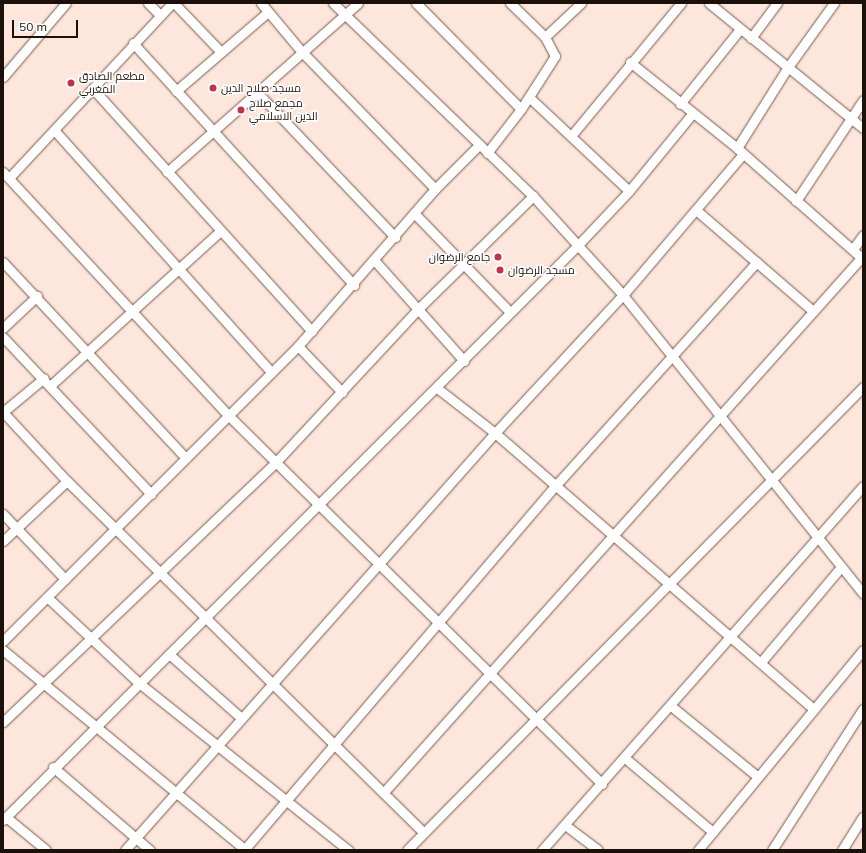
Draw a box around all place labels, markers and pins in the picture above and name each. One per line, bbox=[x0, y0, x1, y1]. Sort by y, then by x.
place label: مطعم الصادق المغربي bbox=[79, 70, 145, 96]
marker: مطعم الصادق المغربي bbox=[66, 78, 76, 88]
place label: مسجد صلاح الدين bbox=[221, 81, 301, 95]
marker: مسجد صلاح الدين bbox=[208, 83, 218, 93]
place label: مجمع صلاح الدين الاسلامي bbox=[249, 97, 318, 123]
marker: مجمع صلاح الدين الاسلامي bbox=[236, 105, 246, 115]
place label: جامع الرضوان bbox=[429, 250, 490, 264]
marker: جامع الرضوان bbox=[493, 252, 503, 262]
place label: مسجد الرضوان bbox=[508, 263, 575, 277]
marker: مسجد الرضوان bbox=[495, 265, 505, 275]

